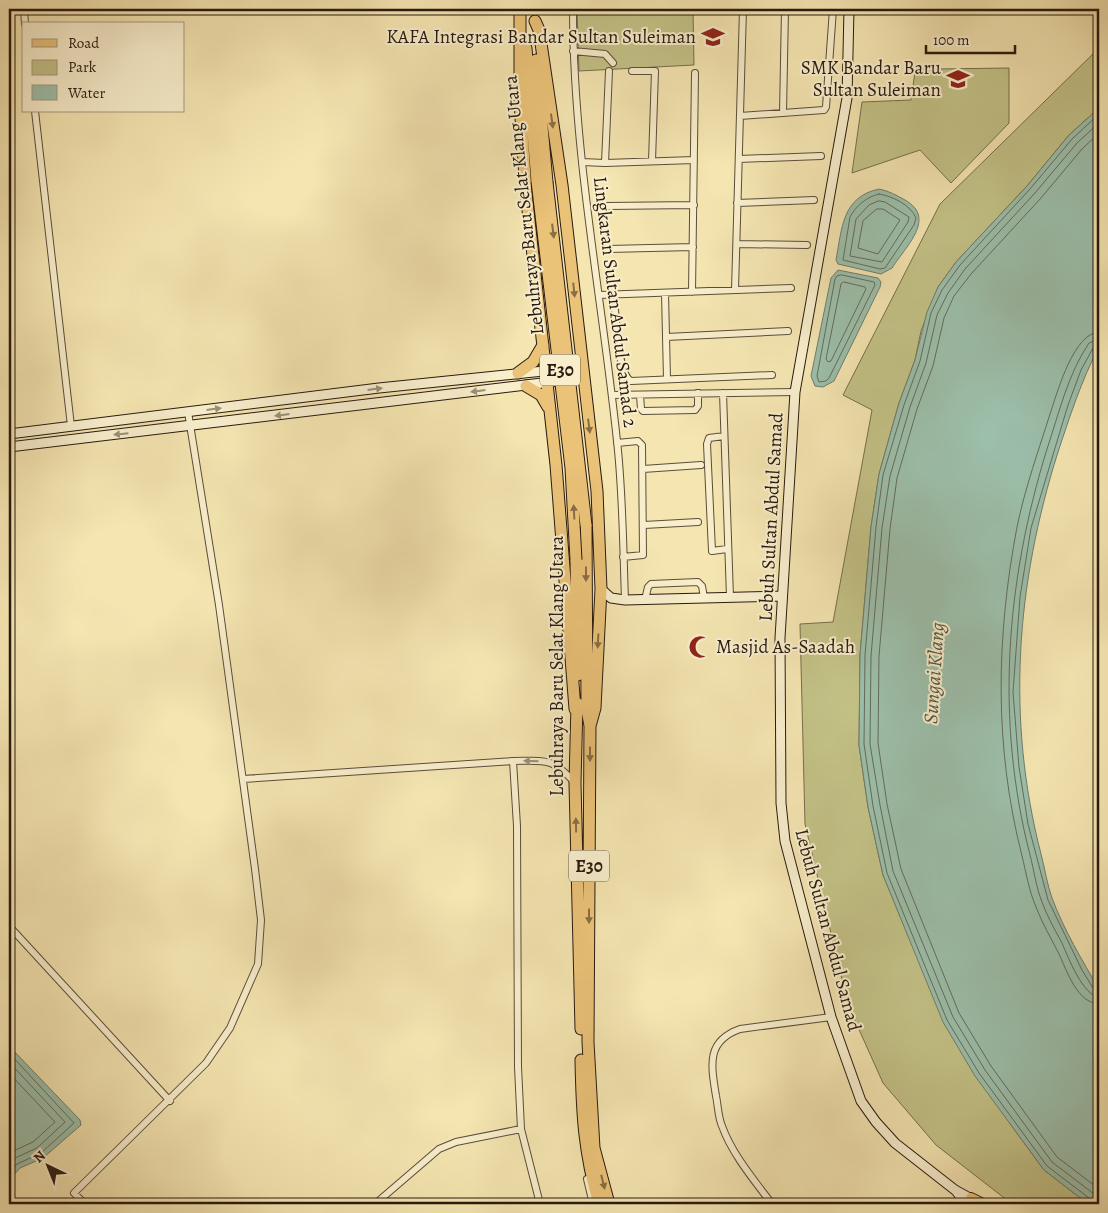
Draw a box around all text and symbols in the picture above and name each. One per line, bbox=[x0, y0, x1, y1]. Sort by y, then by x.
legend bbox=[22, 22, 185, 112]
scale bar bbox=[926, 22, 1014, 54]
place label: KAFA Integrasi Bandar Sultan Suleiman bbox=[386, 24, 696, 50]
school or university icon: KAFA Integrasi Bandar Sultan Suleiman bbox=[700, 24, 726, 50]
text: 100 m bbox=[933, 30, 970, 50]
text: Road bbox=[68, 33, 100, 53]
place label: SMK Bandar Baru Sultan Suleiman bbox=[801, 55, 942, 103]
text: Park bbox=[68, 57, 97, 77]
school or university icon: SMK Bandar Baru Sultan Suleiman bbox=[945, 66, 971, 92]
street label: Lebuhraya Baru Selat Klang Utara bbox=[497, 74, 551, 336]
text: Water bbox=[67, 83, 105, 103]
one-way arrow bbox=[549, 113, 557, 129]
street label: Lingkaran Sultan Abdul Samad 2 bbox=[587, 175, 643, 429]
one-way arrow bbox=[549, 223, 557, 239]
one-way arrow bbox=[570, 283, 578, 299]
road number: E30 bbox=[540, 354, 580, 386]
one-way arrow bbox=[367, 385, 383, 393]
one-way arrow bbox=[470, 387, 486, 395]
one-way arrow bbox=[206, 405, 222, 413]
one-way arrow bbox=[274, 411, 290, 419]
street label: Lebuh Sultan Abdul Samad bbox=[753, 411, 789, 622]
one-way arrow bbox=[585, 419, 593, 435]
one-way arrow bbox=[112, 430, 128, 438]
one-way arrow bbox=[569, 503, 577, 519]
street label: Lebuhraya Baru Selat Klang Utara bbox=[544, 535, 570, 796]
one-way arrow bbox=[583, 566, 591, 582]
water label: Sungai Klang bbox=[917, 621, 951, 725]
one-way arrow bbox=[593, 633, 601, 649]
mosque icon: Masjid As-Saadah bbox=[687, 634, 713, 660]
place label: Masjid As-Saadah bbox=[716, 634, 855, 660]
one-way arrow bbox=[586, 746, 594, 762]
one-way arrow bbox=[522, 757, 538, 765]
one-way arrow bbox=[572, 817, 580, 833]
street label: Lebuh Sultan Abdul Samad bbox=[788, 826, 868, 1035]
road number: E30 bbox=[569, 850, 609, 881]
one-way arrow bbox=[585, 908, 593, 924]
north arrow bbox=[22, 1140, 72, 1190]
text: N bbox=[29, 1146, 50, 1167]
one-way arrow bbox=[599, 1175, 607, 1190]

